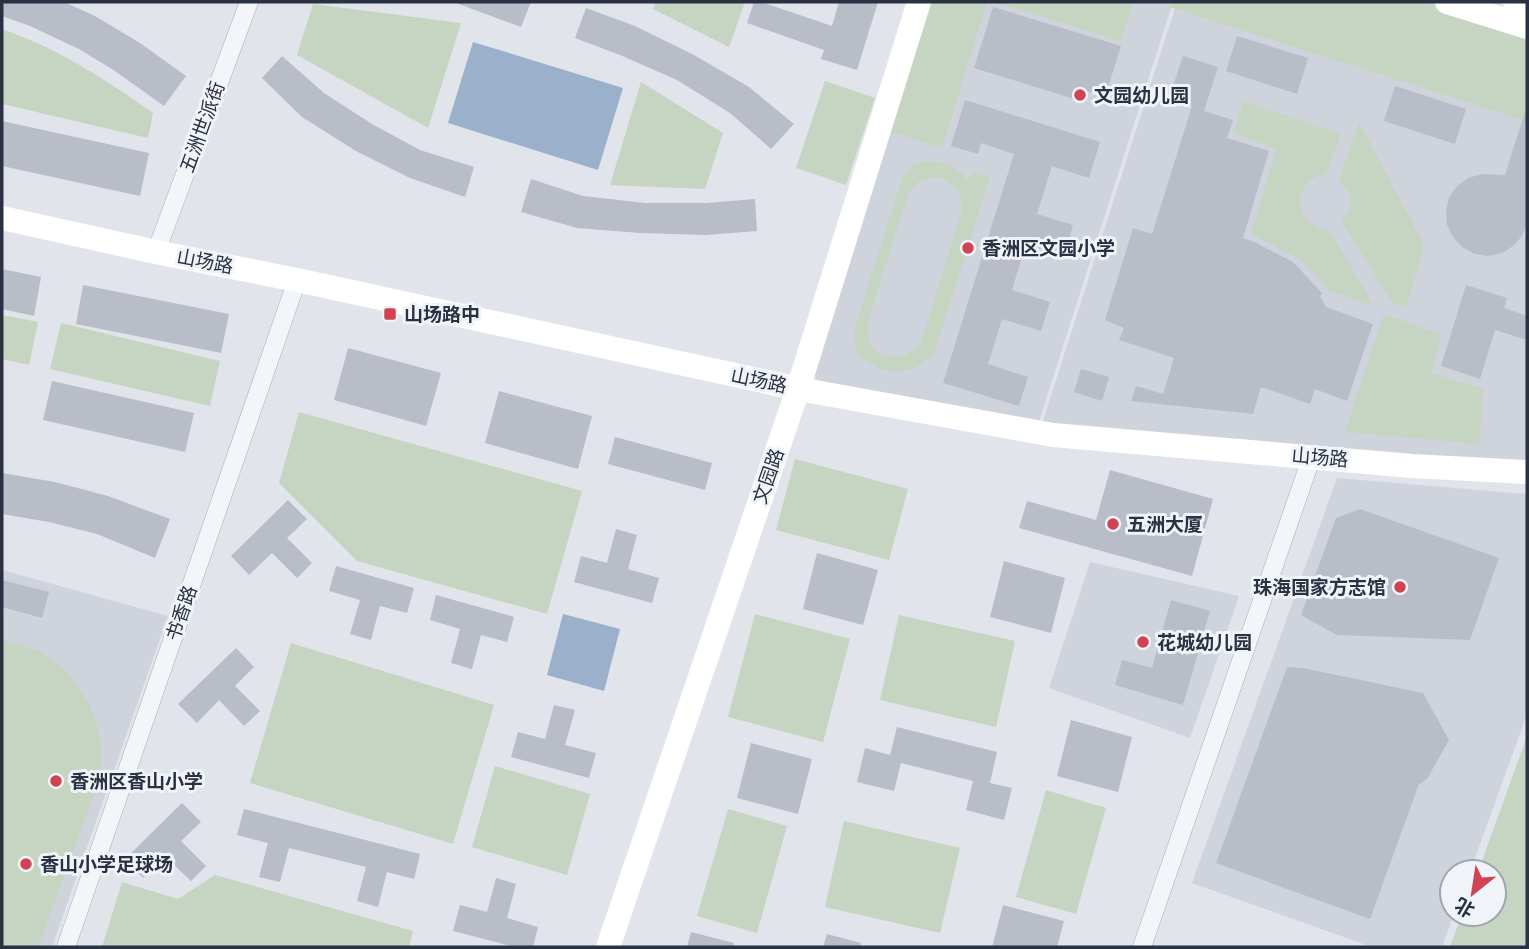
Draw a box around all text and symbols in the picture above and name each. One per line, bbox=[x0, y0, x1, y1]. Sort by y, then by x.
street label: 五洲世派街 bbox=[174, 78, 230, 176]
place label: 文园幼儿园 bbox=[1094, 82, 1189, 108]
marker: 文园幼儿园 bbox=[1072, 87, 1088, 103]
place label: 香洲区文园小学 bbox=[982, 235, 1115, 261]
marker: 香洲区文园小学 bbox=[960, 240, 976, 256]
street label: 山场路 bbox=[175, 243, 235, 279]
place label: 山场路中 bbox=[404, 301, 480, 327]
marker: 山场路中 bbox=[382, 306, 398, 322]
street label: 山场路 bbox=[728, 361, 790, 399]
street label: 山场路 bbox=[1290, 442, 1350, 472]
street label: 文园路 bbox=[746, 445, 790, 507]
place label: 五洲大厦 bbox=[1127, 511, 1203, 537]
marker: 五洲大厦 bbox=[1105, 516, 1121, 532]
place label: 珠海国家方志馆 bbox=[1253, 574, 1386, 600]
marker: 珠海国家方志馆 bbox=[1392, 579, 1408, 595]
street label: 书香路 bbox=[159, 582, 203, 644]
place label: 花城幼儿园 bbox=[1157, 629, 1252, 655]
marker: 花城幼儿园 bbox=[1135, 634, 1151, 650]
place label: 香洲区香山小学 bbox=[70, 768, 203, 794]
marker: 香洲区香山小学 bbox=[48, 773, 64, 789]
place label: 香山小学足球场 bbox=[40, 851, 173, 877]
marker: 香山小学足球场 bbox=[18, 856, 34, 872]
north arrow bbox=[1438, 858, 1508, 928]
text: 北 bbox=[1450, 892, 1479, 924]

